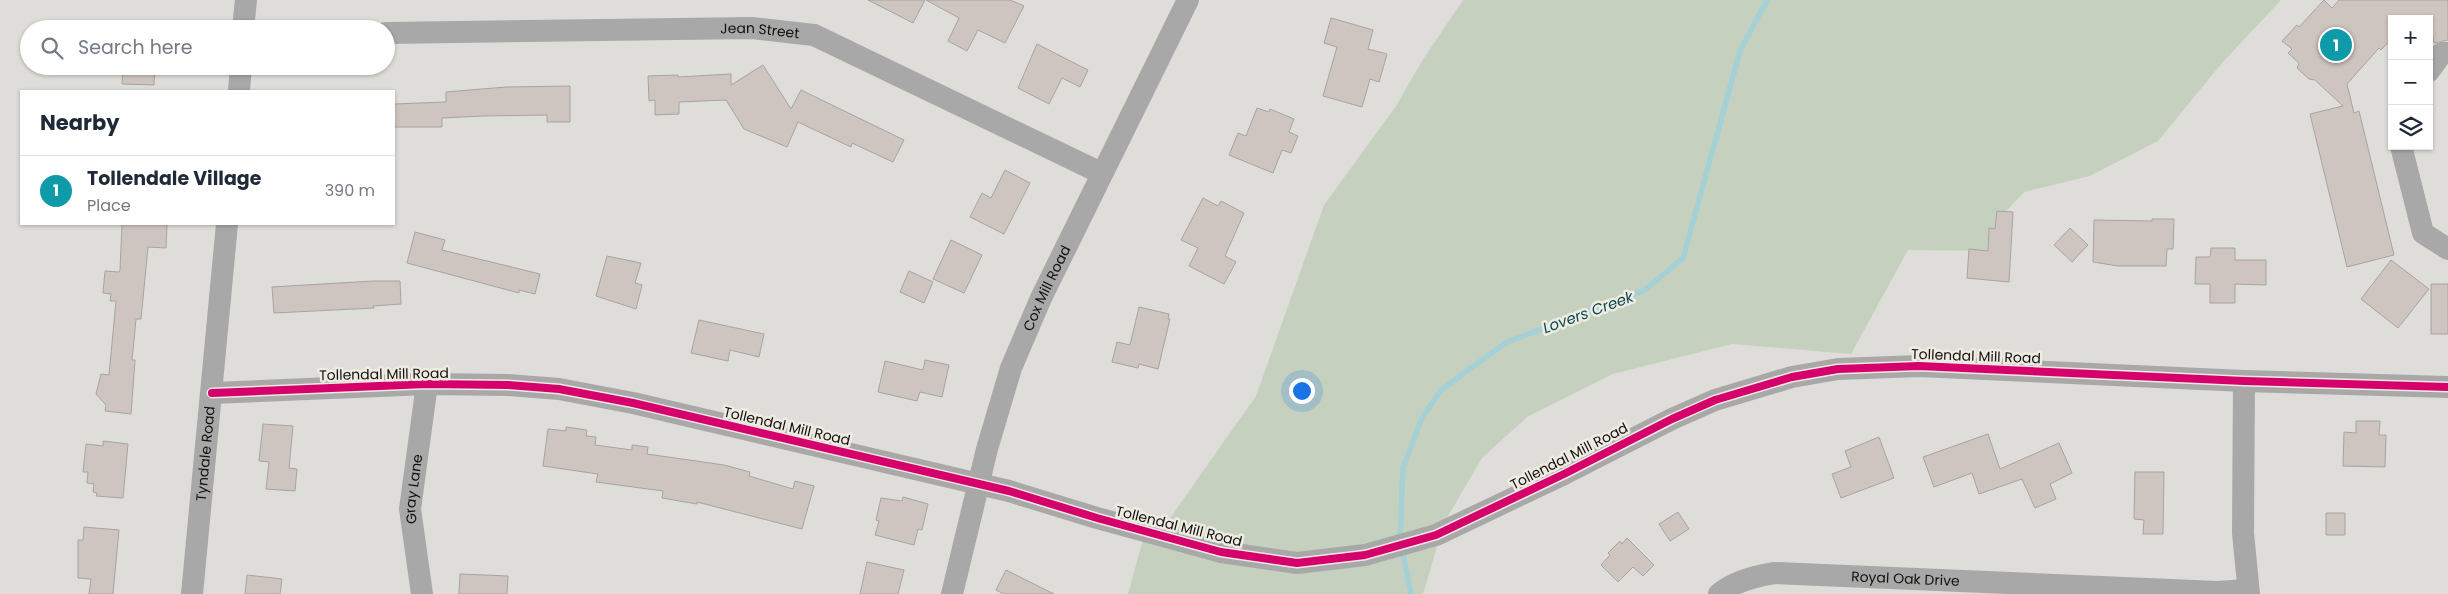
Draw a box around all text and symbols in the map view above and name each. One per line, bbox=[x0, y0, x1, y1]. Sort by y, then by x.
map controls bbox=[2388, 15, 2433, 150]
button: + bbox=[2388, 15, 2433, 60]
street label: Jean Street bbox=[720, 18, 800, 43]
search box bbox=[20, 20, 395, 75]
pin: 1 bbox=[2320, 26, 2352, 64]
icon: search bbox=[38, 34, 66, 62]
text: Search here bbox=[78, 34, 192, 61]
button: − bbox=[2388, 60, 2433, 105]
button: layers bbox=[2388, 105, 2433, 150]
text: Nearby bbox=[40, 108, 120, 137]
text: Tollendale Village bbox=[87, 165, 261, 192]
text: 1 bbox=[53, 179, 59, 202]
text: 390 m bbox=[325, 179, 375, 202]
text: Place bbox=[87, 194, 131, 217]
street label: Cox Mill Road bbox=[1018, 242, 1075, 334]
water label: Lovers Creek bbox=[1540, 285, 1638, 338]
street label: Tollendal Mill Road bbox=[1911, 344, 2041, 368]
street label: Tollendal Mill Road bbox=[319, 363, 449, 385]
your location bbox=[1289, 378, 1315, 404]
street label: Tollendal Mill Road bbox=[722, 402, 852, 450]
street label: Tyndale Road bbox=[191, 405, 220, 502]
street label: Tollendal Mill Road bbox=[1507, 418, 1631, 494]
street label: Gray Lane bbox=[400, 452, 427, 525]
street label: Tollendal Mill Road bbox=[1114, 501, 1244, 551]
street label: Royal Oak Drive bbox=[1851, 566, 1960, 591]

